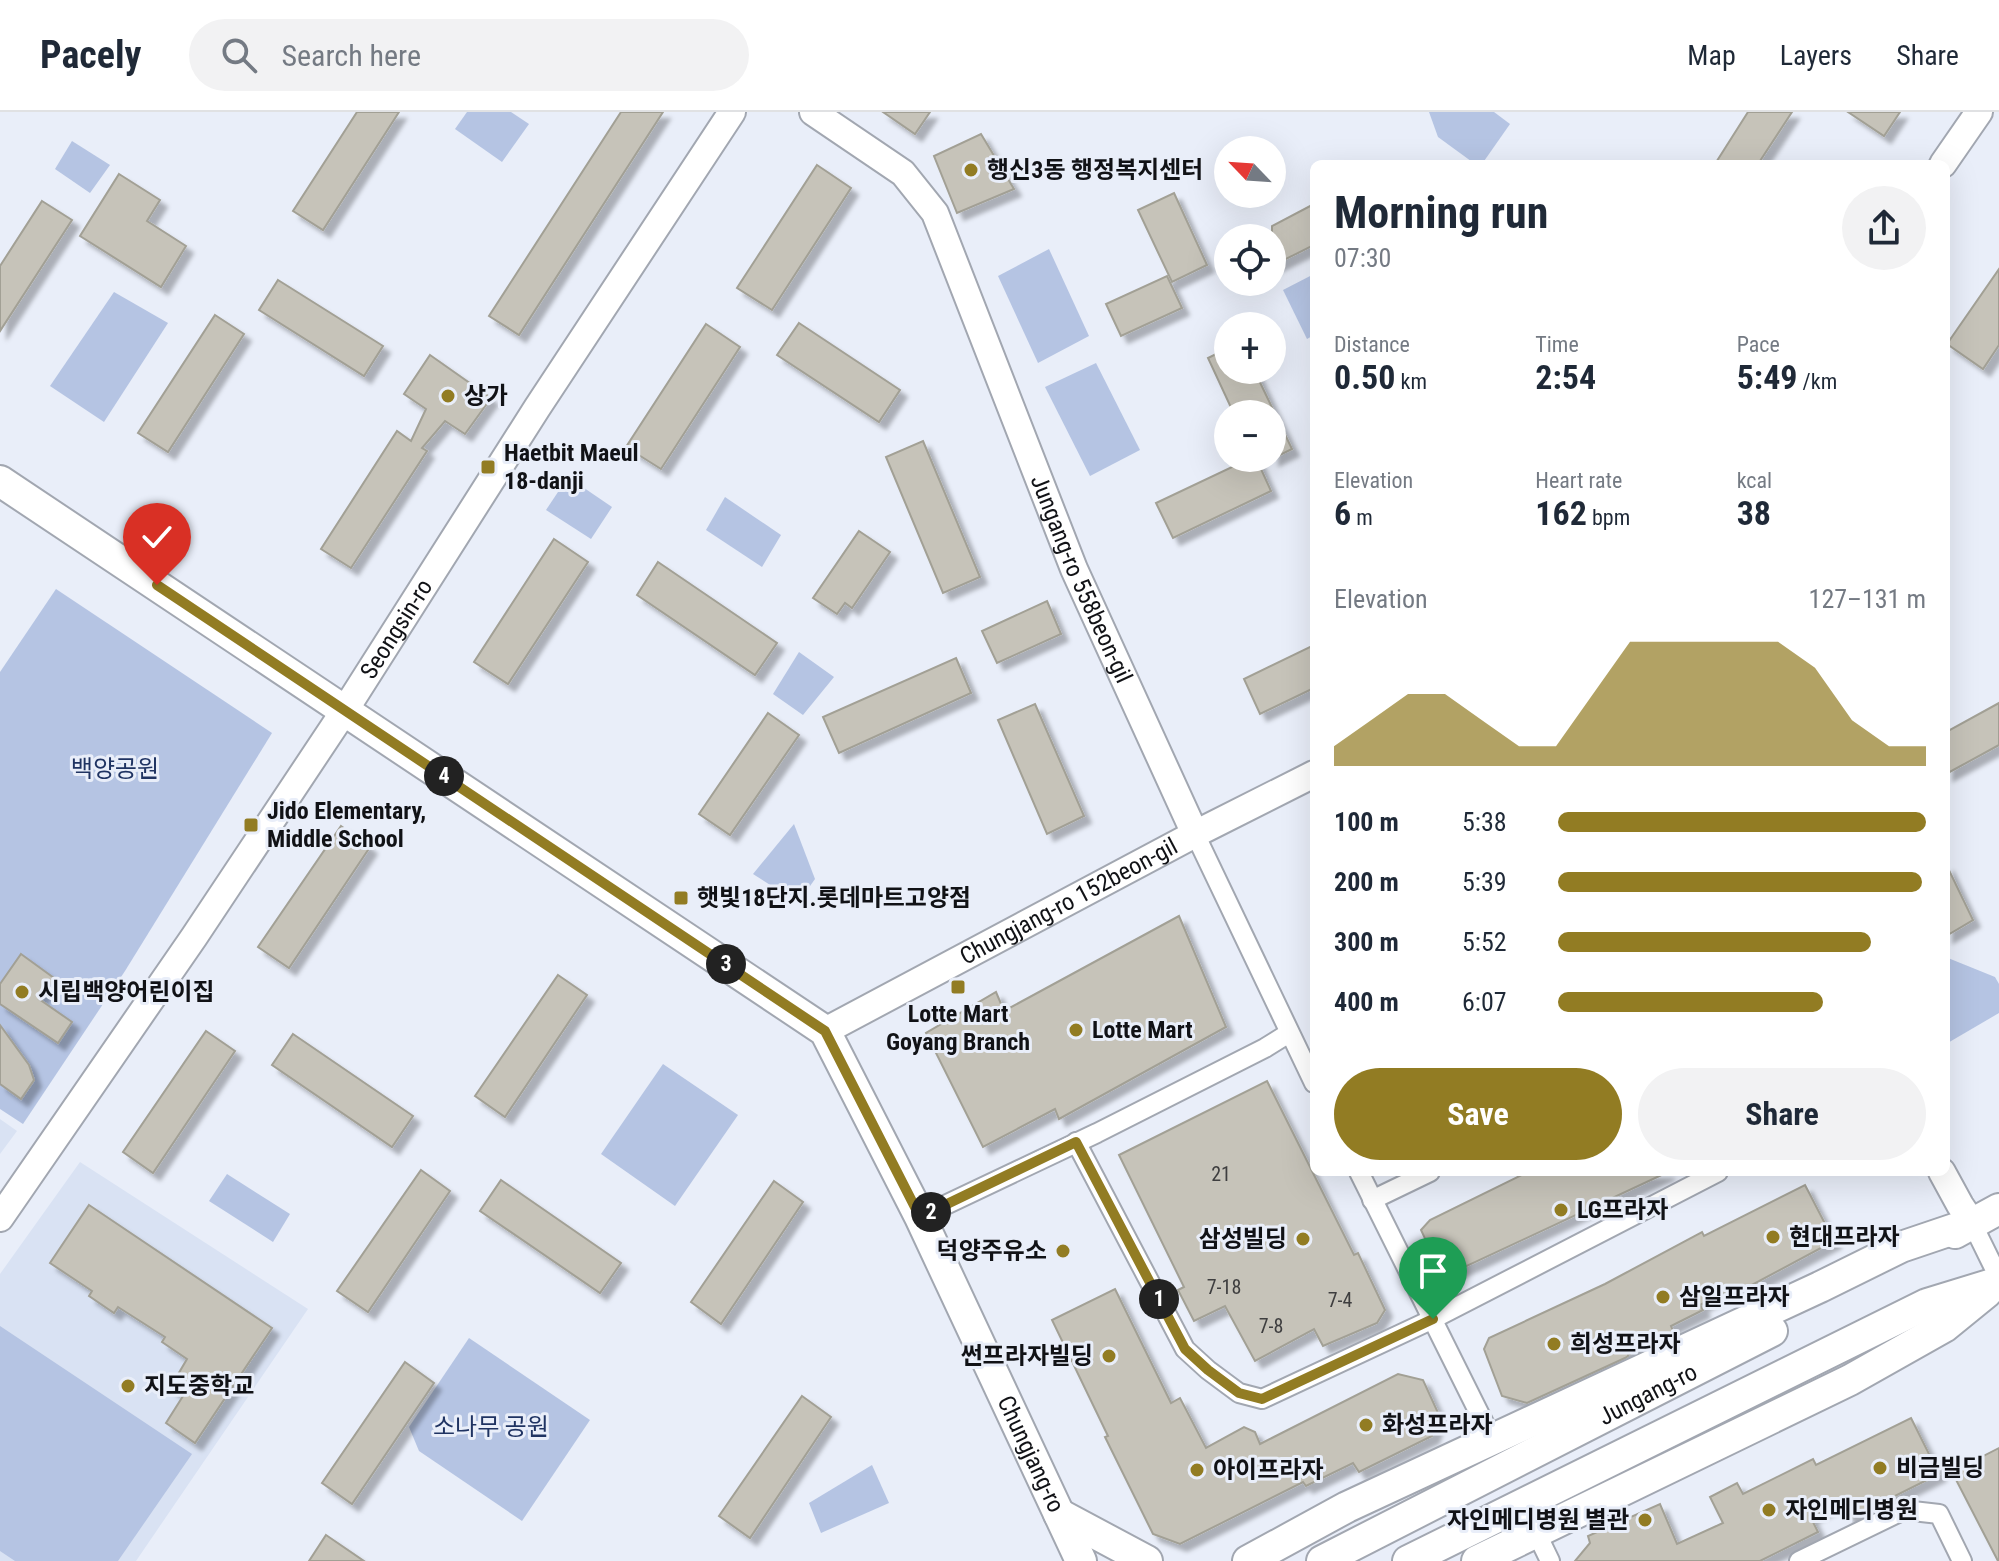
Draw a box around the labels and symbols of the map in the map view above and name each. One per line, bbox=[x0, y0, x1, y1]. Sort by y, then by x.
north arrow bbox=[1214, 136, 1286, 208]
place label: 행신3동 행정복지센터 bbox=[987, 156, 1203, 184]
marker: 행신3동 행정복지센터 bbox=[962, 161, 980, 179]
place label: 상가 bbox=[464, 382, 508, 410]
marker: 상가 bbox=[439, 387, 457, 405]
place label: Haetbit Maeul 18-danji bbox=[504, 439, 639, 495]
marker: Haetbit Maeul 18-danji bbox=[479, 458, 497, 476]
street label: Jungang-ro 558beon-gil bbox=[1025, 471, 1138, 687]
pin bbox=[123, 503, 191, 585]
street label: Seongsin-ro bbox=[354, 574, 438, 684]
park label: 백양공원 bbox=[71, 755, 159, 783]
pin: 4 bbox=[424, 756, 464, 796]
place label: Jido Elementary, Middle School bbox=[267, 797, 426, 853]
marker: Jido Elementary, Middle School bbox=[242, 816, 260, 834]
street label: Chungjang-ro 152beon-gil bbox=[955, 832, 1182, 971]
place label: 햇빛18단지.롯데마트고양점 bbox=[697, 884, 971, 912]
marker: 햇빛18단지.롯데마트고양점 bbox=[672, 889, 690, 907]
pin: 3 bbox=[706, 944, 746, 984]
place label: 시립백양어린이집 bbox=[38, 978, 215, 1006]
marker: Lotte Mart Goyang Branch bbox=[949, 978, 967, 996]
marker: 시립백양어린이집 bbox=[13, 983, 31, 1001]
place label: Lotte Mart Goyang Branch bbox=[886, 1000, 1030, 1056]
place label: Lotte Mart bbox=[1092, 1016, 1193, 1044]
marker: Lotte Mart bbox=[1067, 1021, 1085, 1039]
house number: 21 bbox=[1211, 1162, 1231, 1186]
pin: 2 bbox=[911, 1192, 951, 1232]
place label: LG프라자 bbox=[1577, 1196, 1668, 1224]
marker: LG프라자 bbox=[1552, 1201, 1570, 1219]
place label: 현대프라자 bbox=[1789, 1223, 1899, 1251]
place label: 삼성빌딩 bbox=[1199, 1225, 1287, 1253]
marker: 현대프라자 bbox=[1764, 1228, 1782, 1246]
marker: 삼성빌딩 bbox=[1294, 1230, 1312, 1248]
place label: 덕양주유소 bbox=[937, 1237, 1047, 1265]
pin bbox=[1399, 1237, 1467, 1319]
marker: 덕양주유소 bbox=[1054, 1242, 1072, 1260]
house number: 7-18 bbox=[1207, 1275, 1241, 1299]
pin: 1 bbox=[1139, 1279, 1179, 1319]
place label: 삼일프라자 bbox=[1679, 1283, 1789, 1311]
house number: 7-4 bbox=[1328, 1288, 1352, 1312]
marker: 삼일프라자 bbox=[1654, 1288, 1672, 1306]
house number: 7-8 bbox=[1259, 1314, 1283, 1338]
place label: 희성프라자 bbox=[1570, 1330, 1680, 1358]
marker: 희성프라자 bbox=[1545, 1335, 1563, 1353]
place label: 썬프라자빌딩 bbox=[961, 1342, 1093, 1370]
marker: 썬프라자빌딩 bbox=[1100, 1347, 1118, 1365]
street label: Jungang-ro bbox=[1594, 1358, 1702, 1431]
place label: 지도중학교 bbox=[144, 1372, 254, 1400]
marker: 지도중학교 bbox=[119, 1377, 137, 1395]
street label: Chungjang-ro bbox=[992, 1391, 1070, 1517]
place label: 화성프라자 bbox=[1382, 1411, 1492, 1439]
park label: 소나무 공원 bbox=[433, 1413, 549, 1441]
marker: 화성프라자 bbox=[1357, 1416, 1375, 1434]
place label: 비금빌딩 bbox=[1896, 1454, 1984, 1482]
place label: 아이프라자 bbox=[1213, 1456, 1323, 1484]
marker: 비금빌딩 bbox=[1871, 1459, 1889, 1477]
marker: 아이프라자 bbox=[1188, 1461, 1206, 1479]
place label: 자인메디병원 bbox=[1785, 1496, 1917, 1524]
marker: 자인메디병원 bbox=[1760, 1501, 1778, 1519]
place label: 자인메디병원 별관 bbox=[1447, 1506, 1629, 1534]
marker: 자인메디병원 별관 bbox=[1636, 1511, 1654, 1529]

